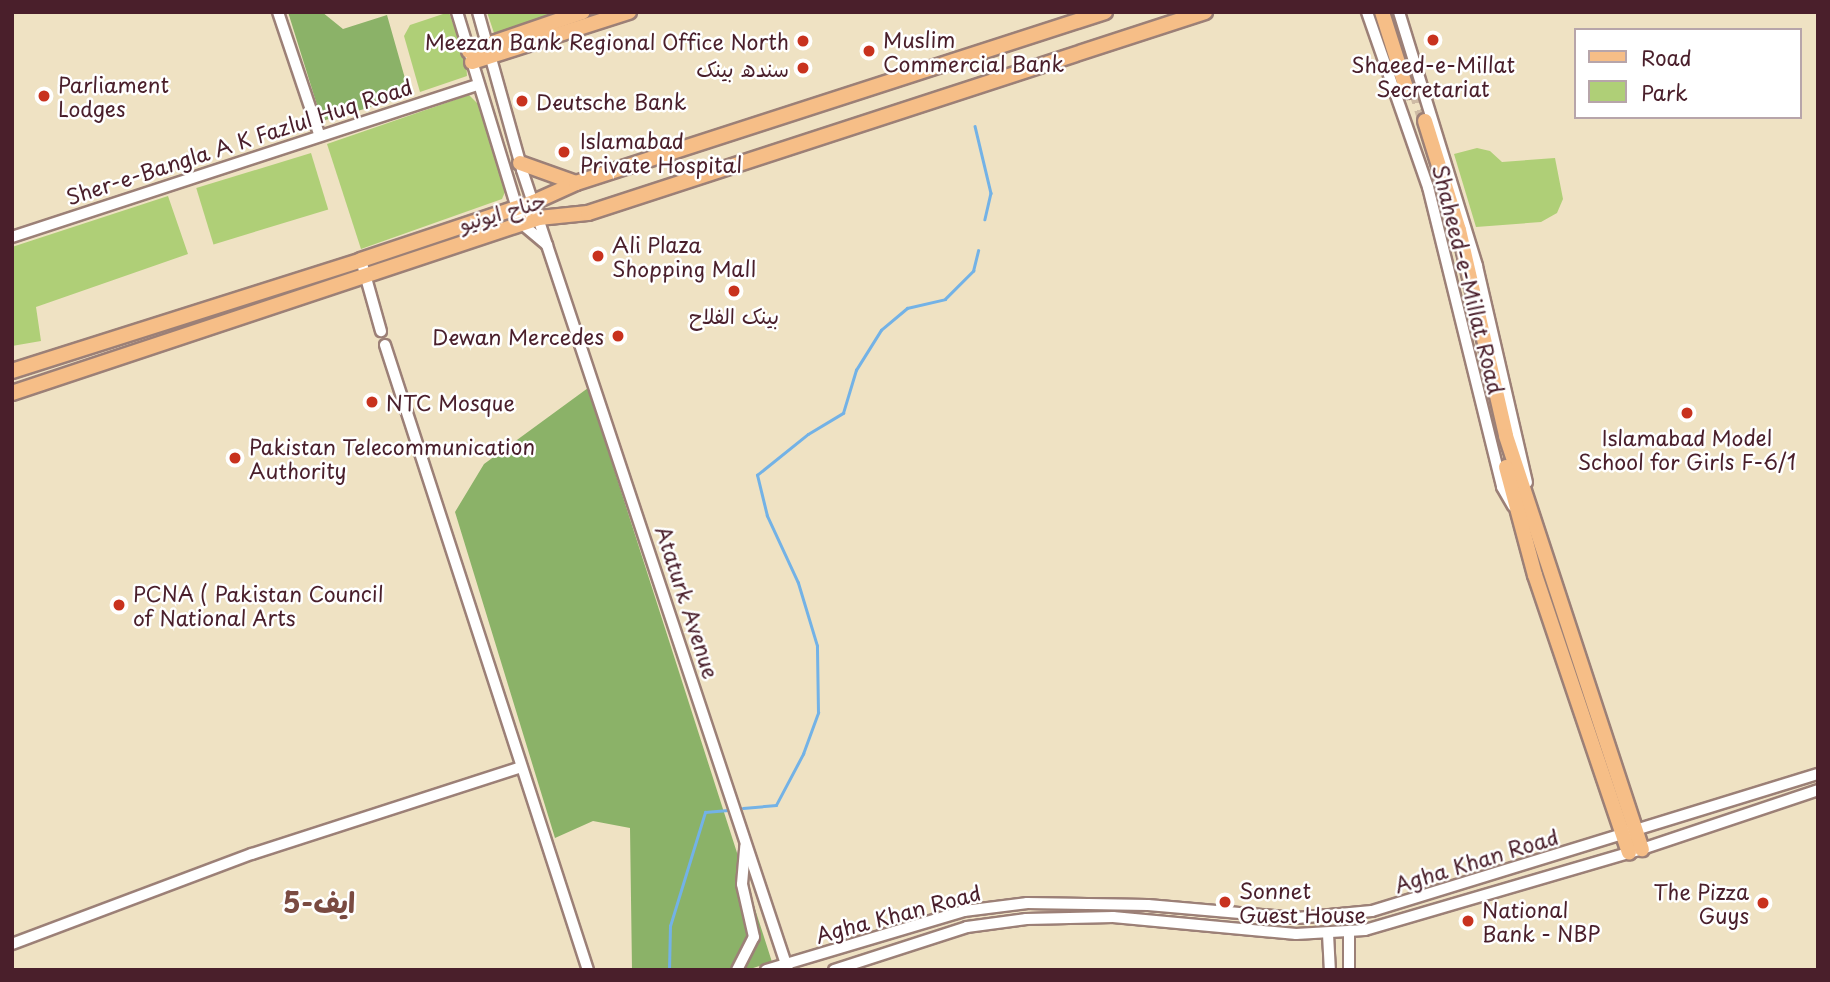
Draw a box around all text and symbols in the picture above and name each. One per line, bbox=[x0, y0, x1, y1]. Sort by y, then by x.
place label: Muslim Commercial Bank bbox=[883, 26, 1065, 76]
place label: Meezan Bank Regional Office North bbox=[426, 28, 789, 54]
legend bbox=[1574, 28, 1802, 119]
marker: Shaeed-e-Millat Secretariat bbox=[1425, 32, 1441, 48]
marker: Meezan Bank Regional Office North bbox=[795, 33, 811, 49]
text: Road bbox=[1641, 41, 1692, 73]
marker: Muslim Commercial Bank bbox=[861, 43, 877, 59]
place label: Shaeed-e-Millat Secretariat bbox=[1351, 51, 1515, 101]
place label: سندھ بینک bbox=[696, 55, 789, 81]
marker: سندھ بینک bbox=[795, 60, 811, 76]
place label: Parliament Lodges bbox=[58, 71, 169, 121]
street label: Sher-e-Bangla A K Fazlul Huq Road bbox=[62, 73, 416, 209]
text: Park bbox=[1641, 76, 1688, 108]
marker: Parliament Lodges bbox=[36, 88, 52, 104]
place label: Deutsche Bank bbox=[536, 88, 686, 114]
marker: Deutsche Bank bbox=[514, 93, 530, 109]
place label: Islamabad Private Hospital bbox=[580, 127, 742, 177]
marker: Islamabad Private Hospital bbox=[554, 142, 574, 162]
street label: Shaheed-e-Millat Road bbox=[1428, 162, 1510, 396]
street label: جناح ایونیو bbox=[456, 187, 548, 235]
place label: Ali Plaza Shopping Mall bbox=[612, 231, 757, 281]
marker: Ali Plaza Shopping Mall bbox=[590, 248, 606, 264]
marker: بینک الفلاح bbox=[726, 283, 742, 299]
place label: بینک الفلاح bbox=[689, 302, 779, 328]
place label: Dewan Mercedes bbox=[433, 323, 604, 349]
marker: Dewan Mercedes bbox=[610, 328, 626, 344]
place label: NTC Mosque bbox=[386, 389, 515, 415]
marker: NTC Mosque bbox=[364, 394, 380, 410]
marker: Islamabad Model School for Girls F-6/1 bbox=[1679, 405, 1695, 421]
place label: Islamabad Model School for Girls F-6/1 bbox=[1578, 424, 1796, 474]
place label: Pakistan Telecommunication Authority bbox=[249, 433, 533, 483]
marker: Pakistan Telecommunication Authority bbox=[227, 450, 243, 466]
street label: Ataturk Avenue bbox=[651, 522, 725, 682]
place label: PCNA ( Pakistan Council of National Arts bbox=[133, 580, 385, 630]
marker: PCNA ( Pakistan Council of National Arts bbox=[111, 597, 127, 613]
street label: Agha Khan Road bbox=[1391, 823, 1561, 897]
place label: Sonnet Guest House bbox=[1239, 877, 1366, 927]
place label: The Pizza Guys bbox=[1653, 878, 1749, 928]
street label: Agha Khan Road bbox=[813, 879, 983, 947]
district label: ایف-5 bbox=[283, 885, 355, 919]
marker: Sonnet Guest House bbox=[1217, 894, 1233, 910]
marker: The Pizza Guys bbox=[1755, 895, 1771, 911]
place label: National Bank - NBP bbox=[1482, 896, 1602, 946]
marker: National Bank - NBP bbox=[1460, 913, 1476, 929]

